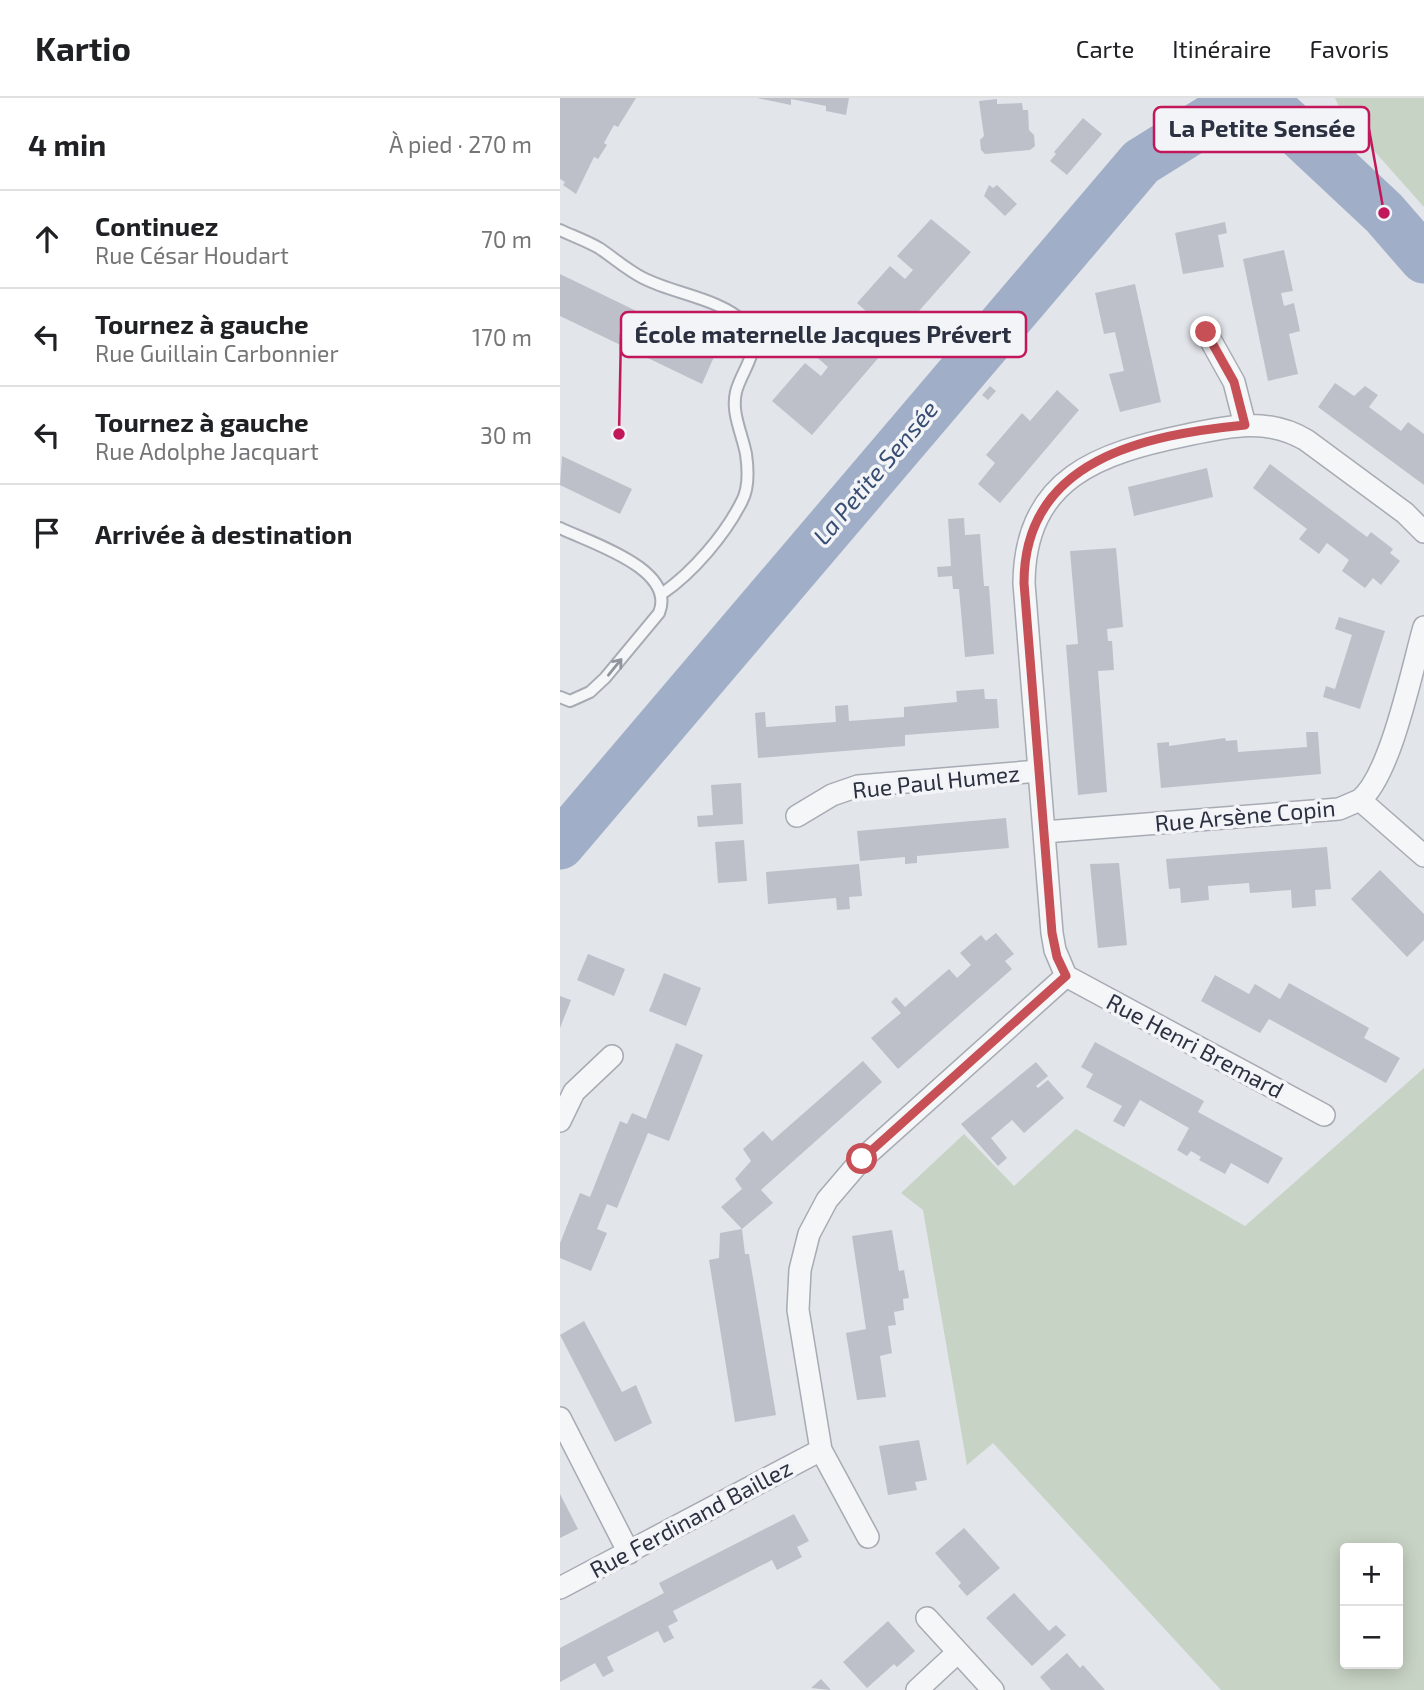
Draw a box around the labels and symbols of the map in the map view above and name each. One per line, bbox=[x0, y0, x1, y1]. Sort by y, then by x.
callout: La Petite Sensée bbox=[1154, 107, 1369, 152]
text: La Petite Sensée bbox=[1169, 113, 1355, 142]
callout: École maternelle Jacques Prévert bbox=[621, 312, 1026, 357]
route end bbox=[1190, 316, 1221, 347]
text: École maternelle Jacques Prévert bbox=[635, 319, 1012, 348]
water label: La Petite Sensée bbox=[806, 394, 943, 550]
one-way arrow bbox=[607, 658, 622, 676]
street label: Rue Paul Humez bbox=[851, 758, 1021, 804]
street label: Rue Arsène Copin bbox=[1153, 793, 1336, 837]
street label: Rue Henri Bremard bbox=[1102, 987, 1289, 1104]
route start bbox=[846, 1143, 877, 1174]
street label: Rue Ferdinand Baillez bbox=[585, 1453, 796, 1583]

